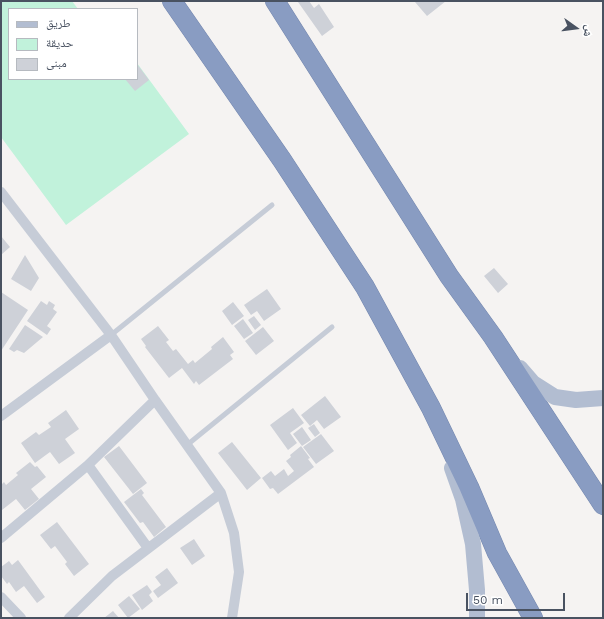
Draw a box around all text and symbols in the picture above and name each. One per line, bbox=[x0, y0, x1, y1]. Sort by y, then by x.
legend bbox=[8, 8, 138, 80]
north arrow bbox=[556, 8, 596, 48]
text: طريق bbox=[46, 16, 71, 30]
text: ش bbox=[580, 24, 596, 38]
text: حديقة bbox=[46, 36, 74, 50]
text: مبنى bbox=[46, 56, 67, 70]
scale bar bbox=[468, 585, 567, 611]
text: 50 m bbox=[473, 593, 503, 607]

